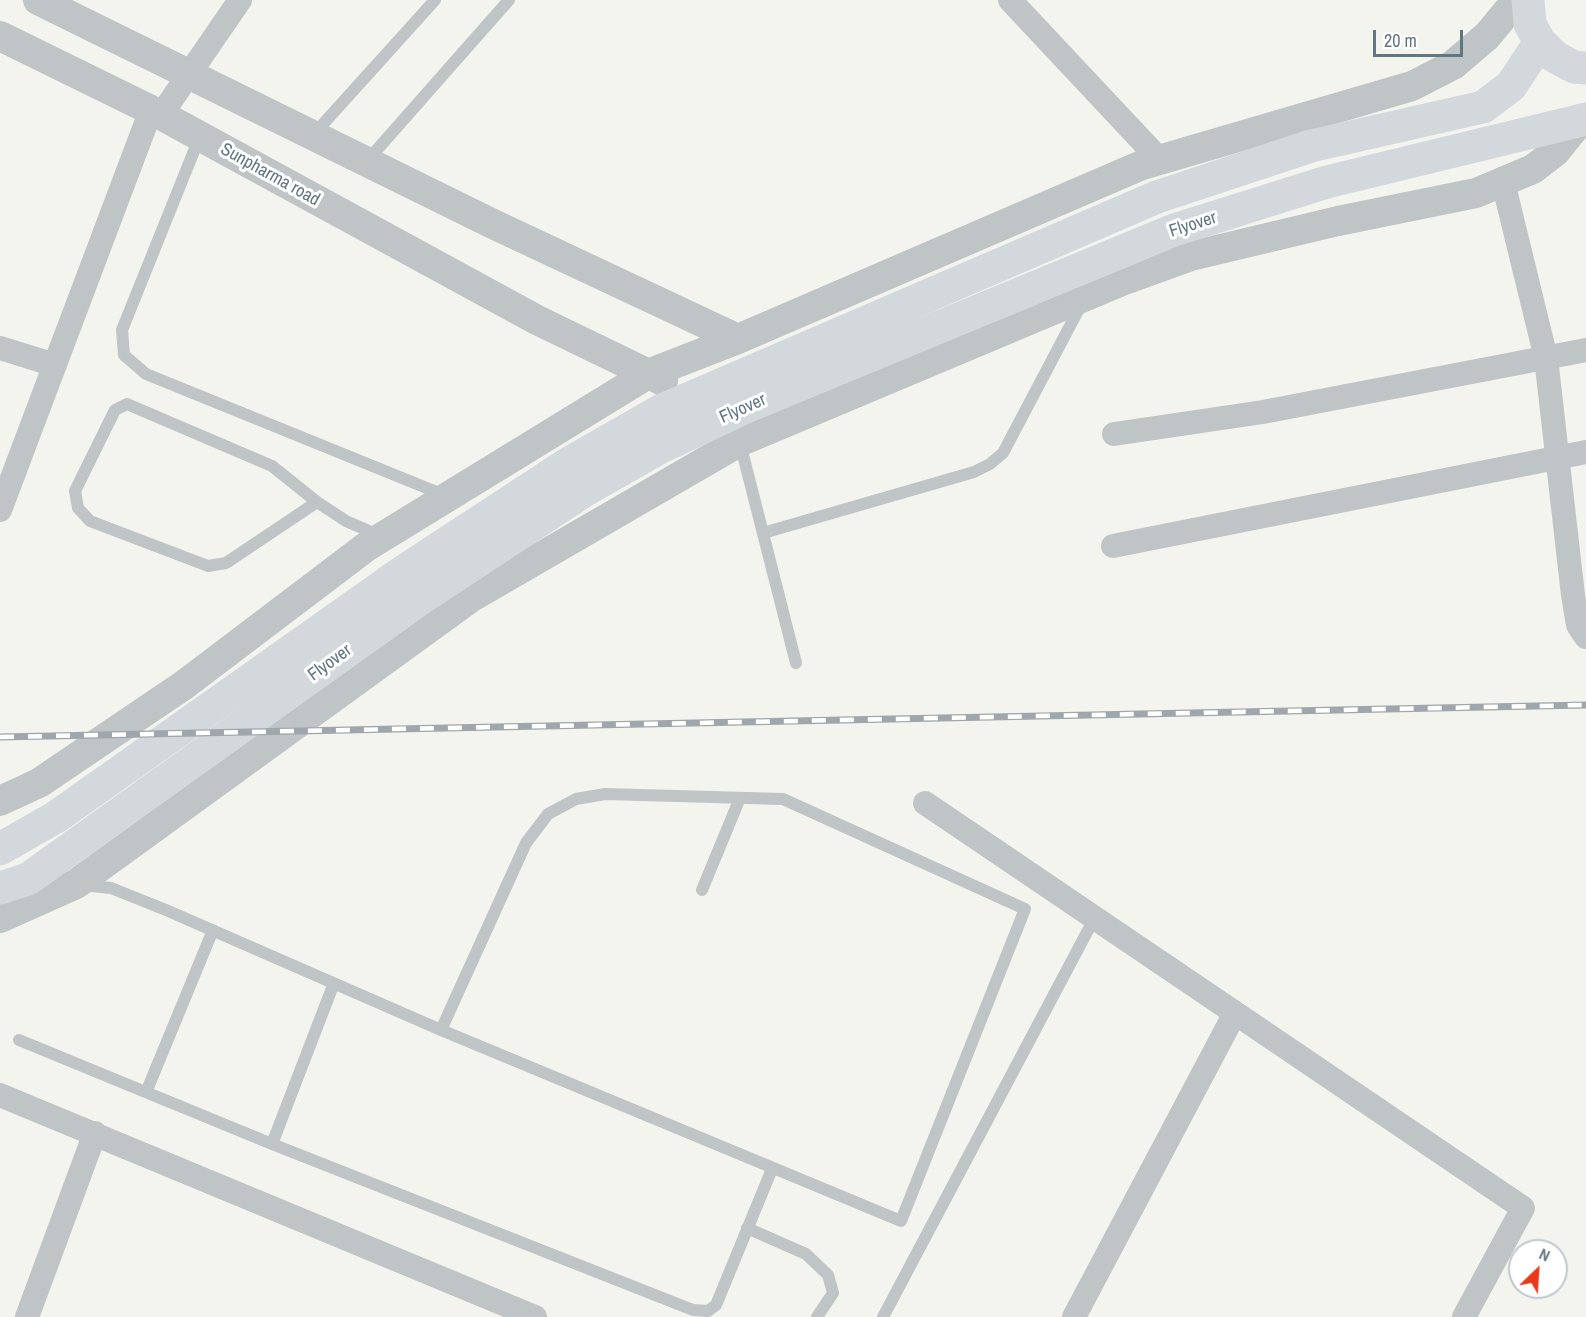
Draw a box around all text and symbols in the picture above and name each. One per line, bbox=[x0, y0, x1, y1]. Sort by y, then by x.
scale bar bbox=[1376, 18, 1466, 56]
text: 20 m bbox=[1384, 28, 1417, 53]
street label: Sunpharma road bbox=[217, 139, 323, 211]
street label: Flyover bbox=[1167, 207, 1219, 243]
street label: Flyover bbox=[717, 389, 769, 429]
street label: Flyover bbox=[304, 640, 356, 686]
north arrow bbox=[1508, 1239, 1568, 1299]
text: N bbox=[1536, 1243, 1554, 1266]

